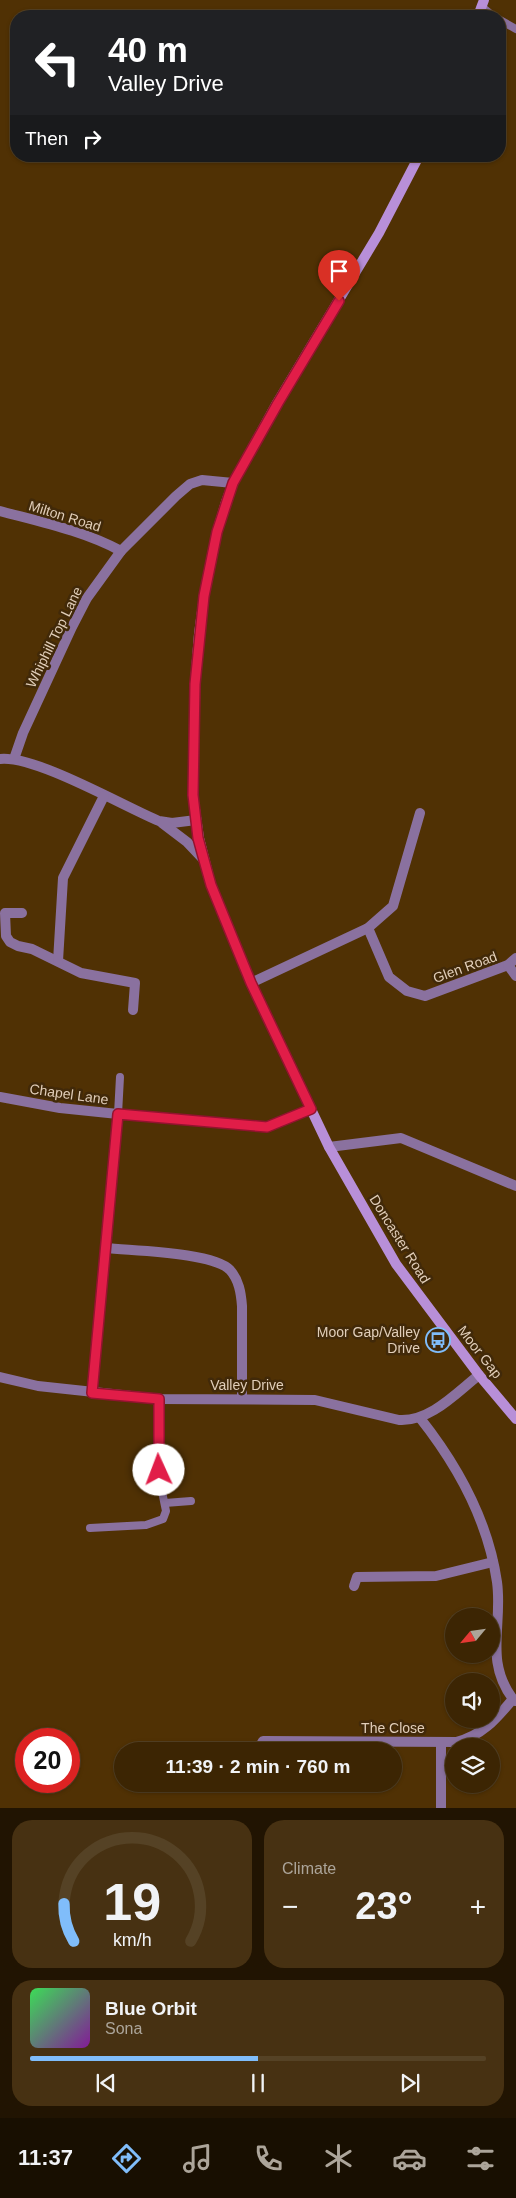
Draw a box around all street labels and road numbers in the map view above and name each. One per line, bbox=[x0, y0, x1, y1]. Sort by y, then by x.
street label: Milton Road bbox=[27, 497, 103, 535]
street label: Whiphill Top Lane bbox=[23, 584, 85, 690]
street label: Glen Road bbox=[431, 948, 499, 986]
street label: Chapel Lane bbox=[29, 1081, 110, 1107]
street label: Doncaster Road bbox=[366, 1192, 434, 1286]
street label: Moor Gap bbox=[455, 1323, 506, 1382]
street label: Valley Drive bbox=[210, 1377, 284, 1393]
street label: The Close bbox=[361, 1720, 425, 1736]

